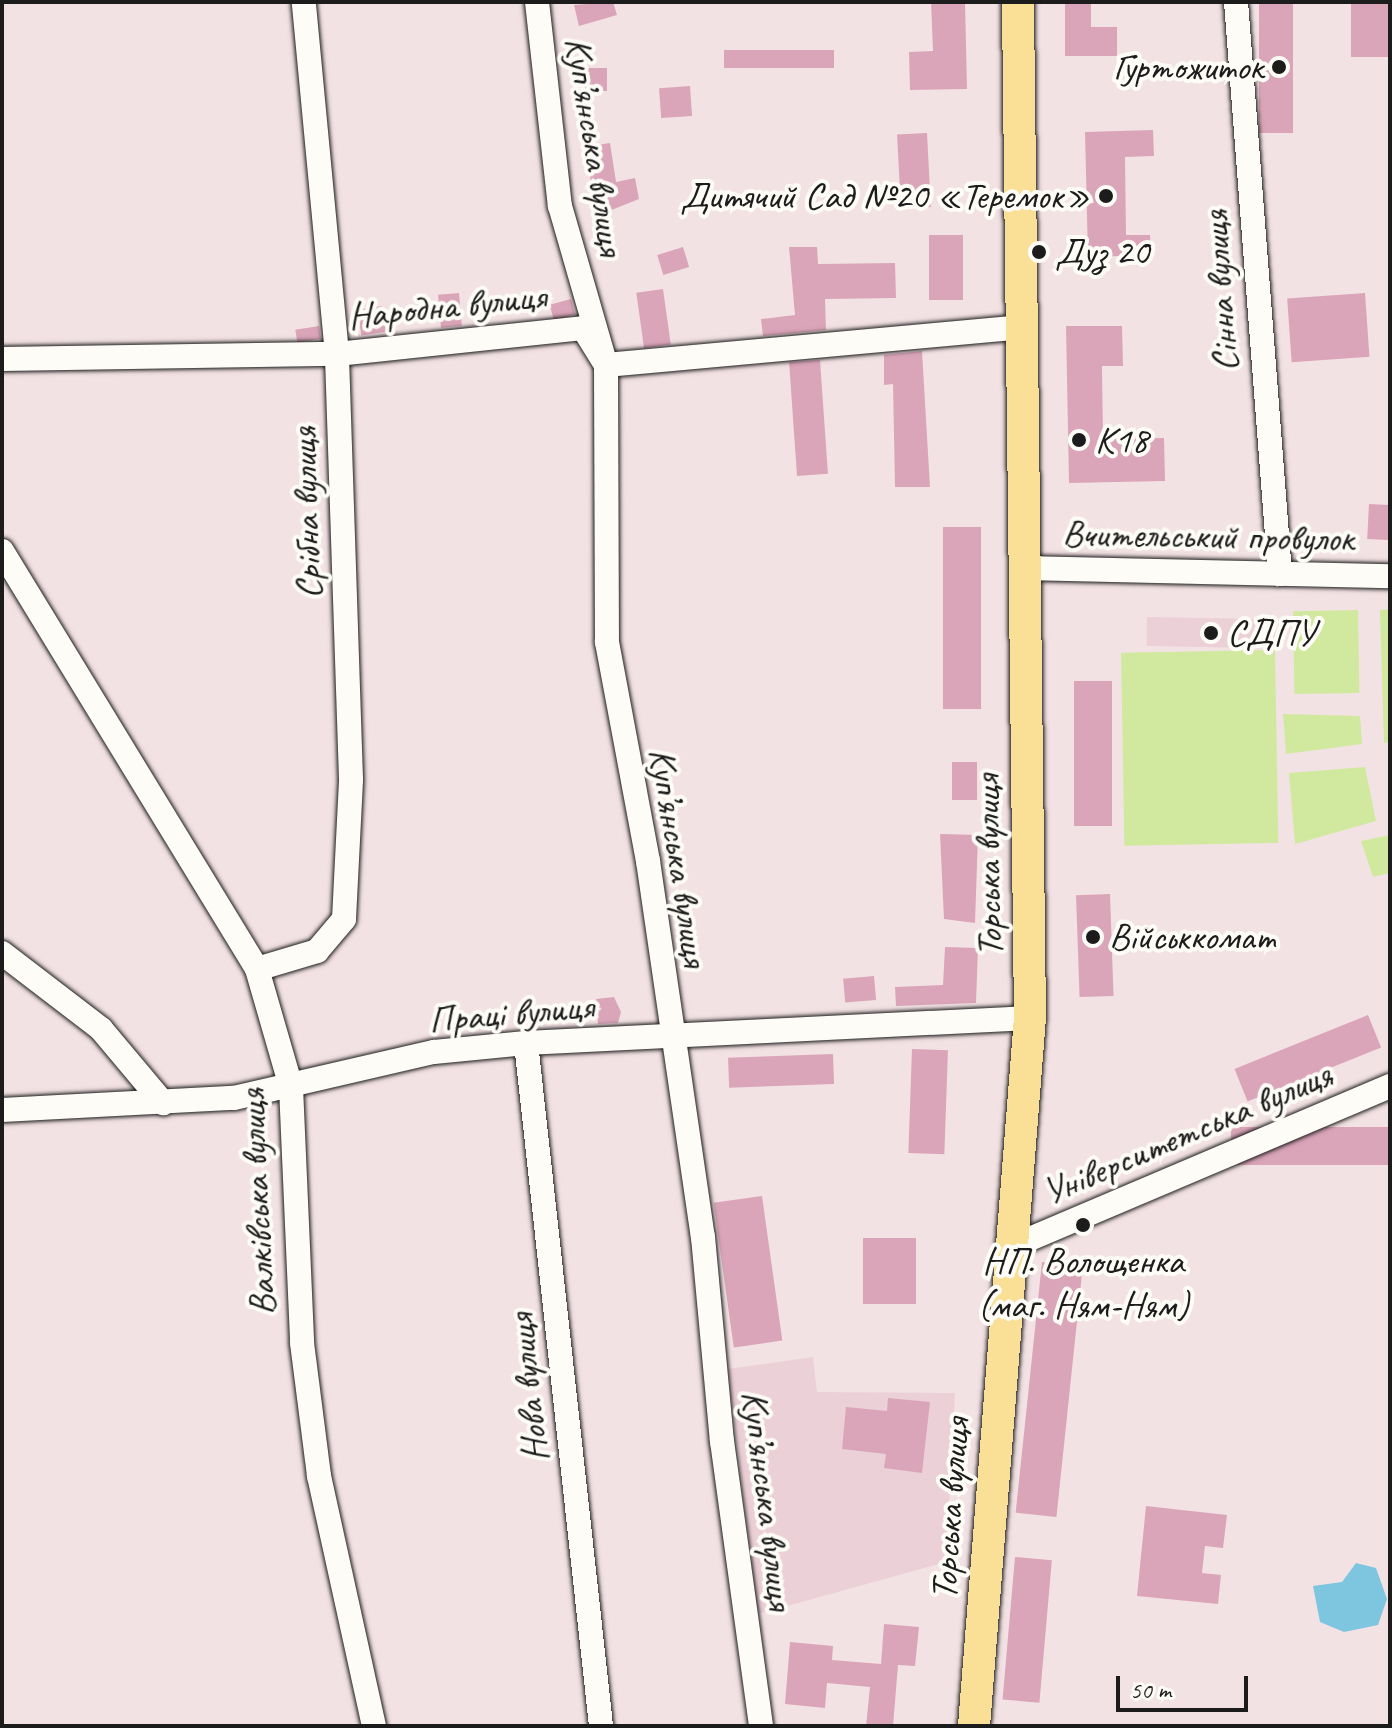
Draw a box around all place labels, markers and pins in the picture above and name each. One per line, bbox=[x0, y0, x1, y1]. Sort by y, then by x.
place label: Гуртожиток bbox=[1113, 44, 1263, 90]
marker: Гуртожиток bbox=[1270, 58, 1288, 76]
place label: Дитячий Сад №20 «Теремок» bbox=[680, 173, 1090, 219]
marker: Дитячий Сад №20 «Теремок» bbox=[1097, 187, 1115, 205]
place label: Дуз 20 bbox=[1055, 229, 1149, 275]
marker: Дуз 20 bbox=[1030, 243, 1048, 261]
place label: К18 bbox=[1095, 417, 1148, 463]
marker: К18 bbox=[1070, 431, 1088, 449]
place label: СДПУ bbox=[1227, 610, 1315, 656]
marker: СДПУ bbox=[1202, 624, 1220, 642]
place label: Військкомат bbox=[1109, 914, 1275, 960]
marker: Військкомат bbox=[1084, 928, 1102, 946]
marker: НП. Волощенка (маг. Ням-Ням) bbox=[1074, 1216, 1092, 1234]
place label: НП. Волощенка (маг. Ням-Ням) bbox=[977, 1238, 1189, 1328]

